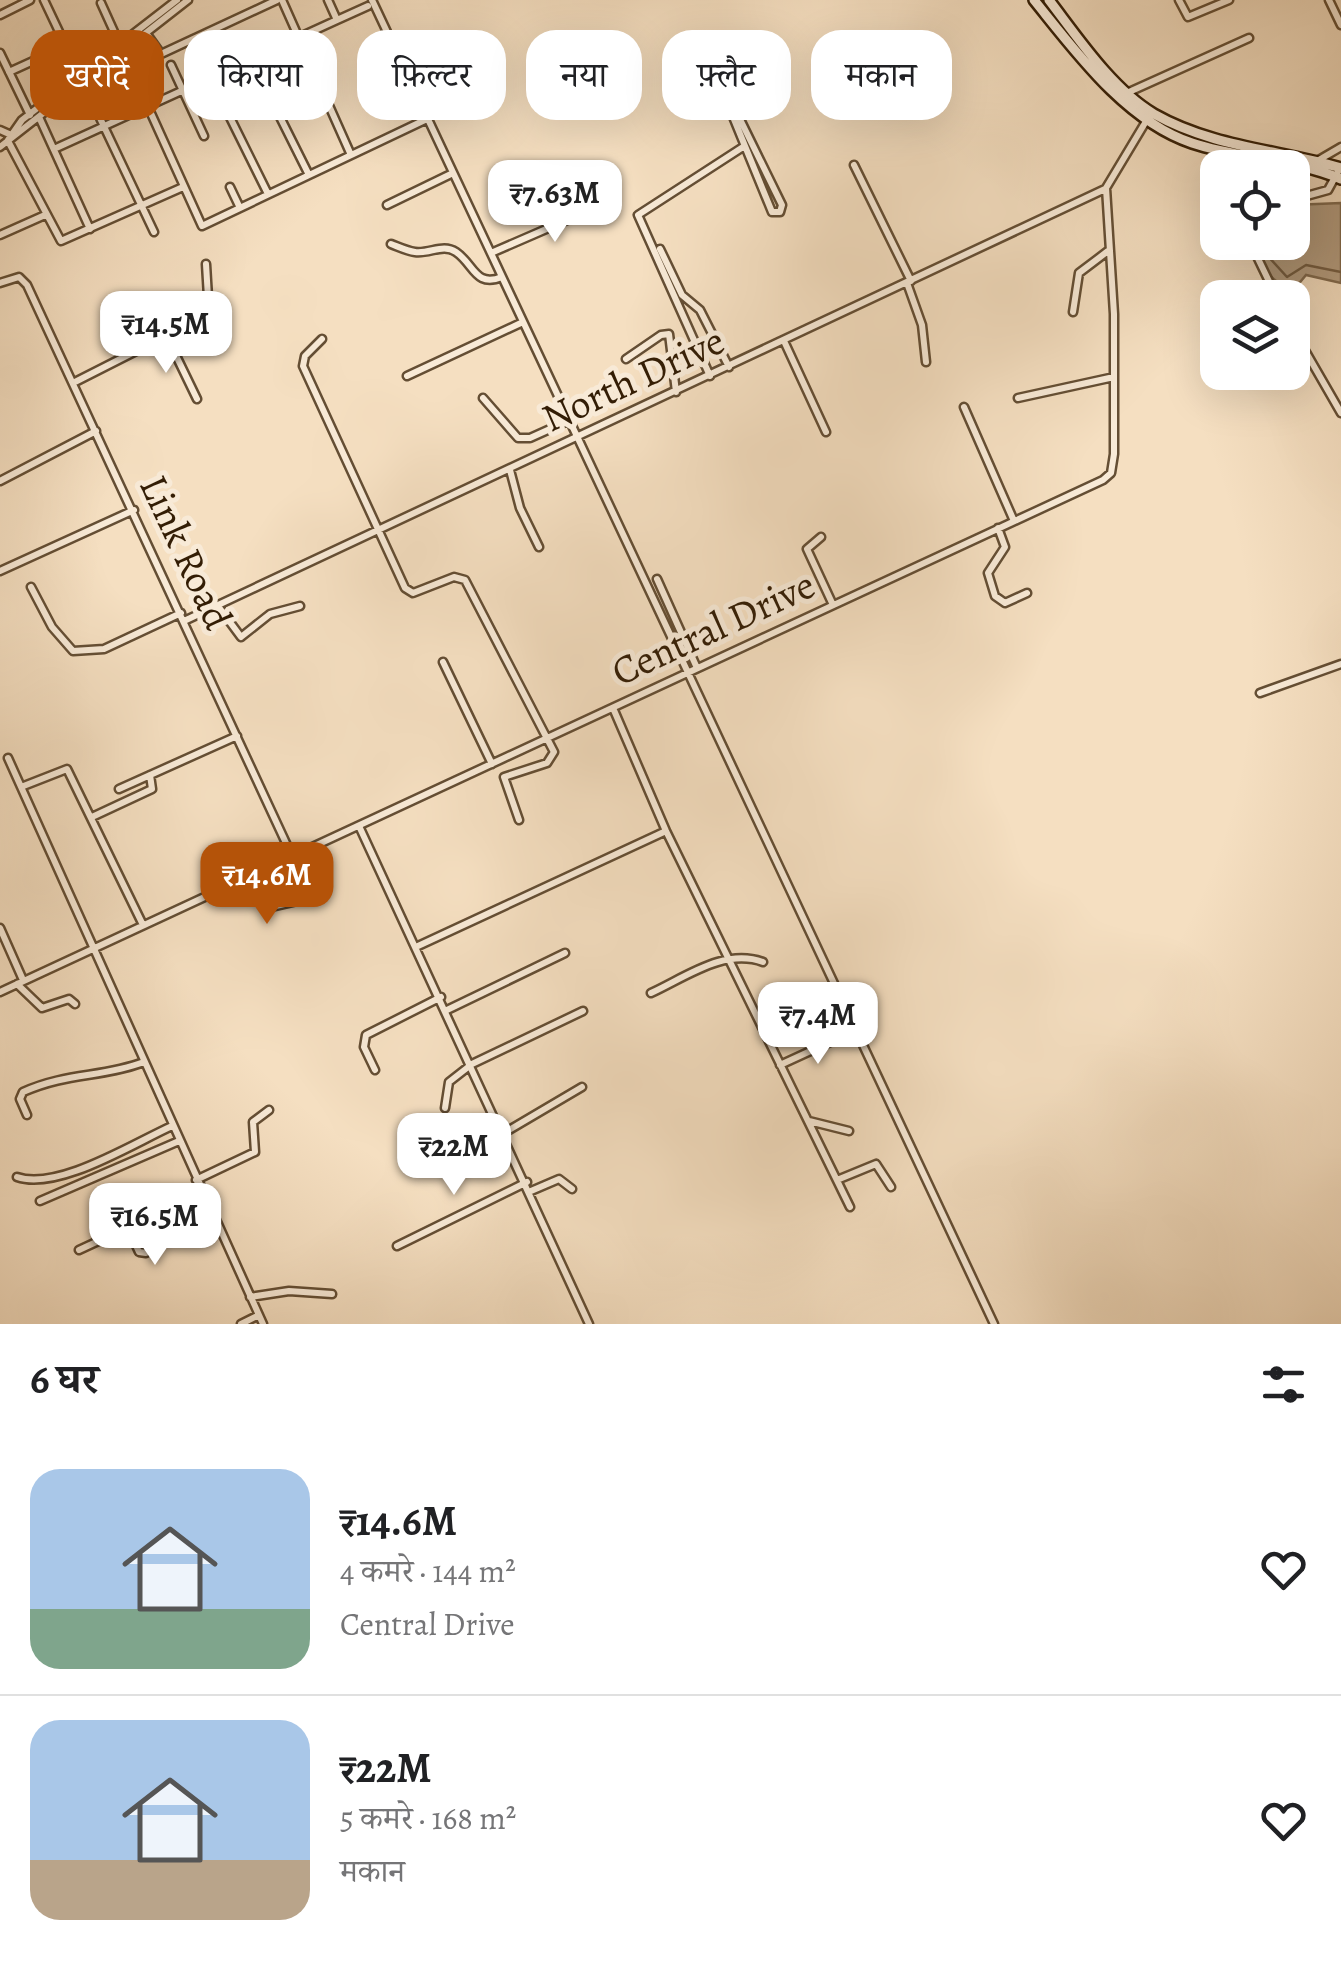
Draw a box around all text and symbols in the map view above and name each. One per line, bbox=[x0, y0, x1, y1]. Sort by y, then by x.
chip: खरीदें bbox=[30, 30, 164, 120]
chip: किराया bbox=[184, 30, 337, 120]
chip: फ़िल्टर bbox=[357, 30, 506, 120]
chip: नया bbox=[526, 30, 642, 120]
chip: फ़्लैट bbox=[662, 30, 791, 120]
chip: मकान bbox=[811, 30, 952, 120]
map controls bbox=[1200, 150, 1310, 390]
button: locate bbox=[1200, 150, 1310, 260]
pin: ₹7.63M bbox=[474, 160, 636, 245]
text: ₹7.63M bbox=[510, 170, 600, 214]
button: layers bbox=[1200, 280, 1310, 390]
pin: ₹14.5M bbox=[85, 291, 247, 376]
text: ₹14.5M bbox=[122, 301, 210, 345]
street label: North Drive bbox=[533, 313, 733, 445]
street label: Link Road bbox=[126, 466, 246, 639]
street label: Central Drive bbox=[602, 557, 824, 699]
pin: ₹14.6M bbox=[186, 842, 348, 927]
text: ₹14.6M bbox=[222, 852, 312, 896]
pin: ₹7.4M bbox=[748, 982, 888, 1067]
text: ₹7.4M bbox=[780, 992, 856, 1036]
pin: ₹22M bbox=[395, 1113, 513, 1198]
text: ₹22M bbox=[419, 1123, 489, 1167]
pin: ₹16.5M bbox=[74, 1183, 236, 1268]
text: ₹16.5M bbox=[111, 1193, 199, 1237]
text: 6 घर bbox=[30, 1350, 99, 1407]
icon: filters bbox=[1256, 1357, 1311, 1412]
text: ₹14.6M bbox=[340, 1492, 457, 1549]
icon: home bbox=[110, 1509, 230, 1629]
icon: heart bbox=[1256, 1542, 1311, 1597]
text: 4 कमरे · 144 m² bbox=[340, 1549, 516, 1593]
text: Central Drive bbox=[340, 1602, 515, 1646]
text: ₹22M bbox=[340, 1739, 432, 1796]
icon: home bbox=[110, 1760, 230, 1880]
icon: heart bbox=[1256, 1793, 1311, 1848]
text: 5 कमरे · 168 m² bbox=[340, 1796, 516, 1840]
text: मकान bbox=[340, 1849, 405, 1893]

